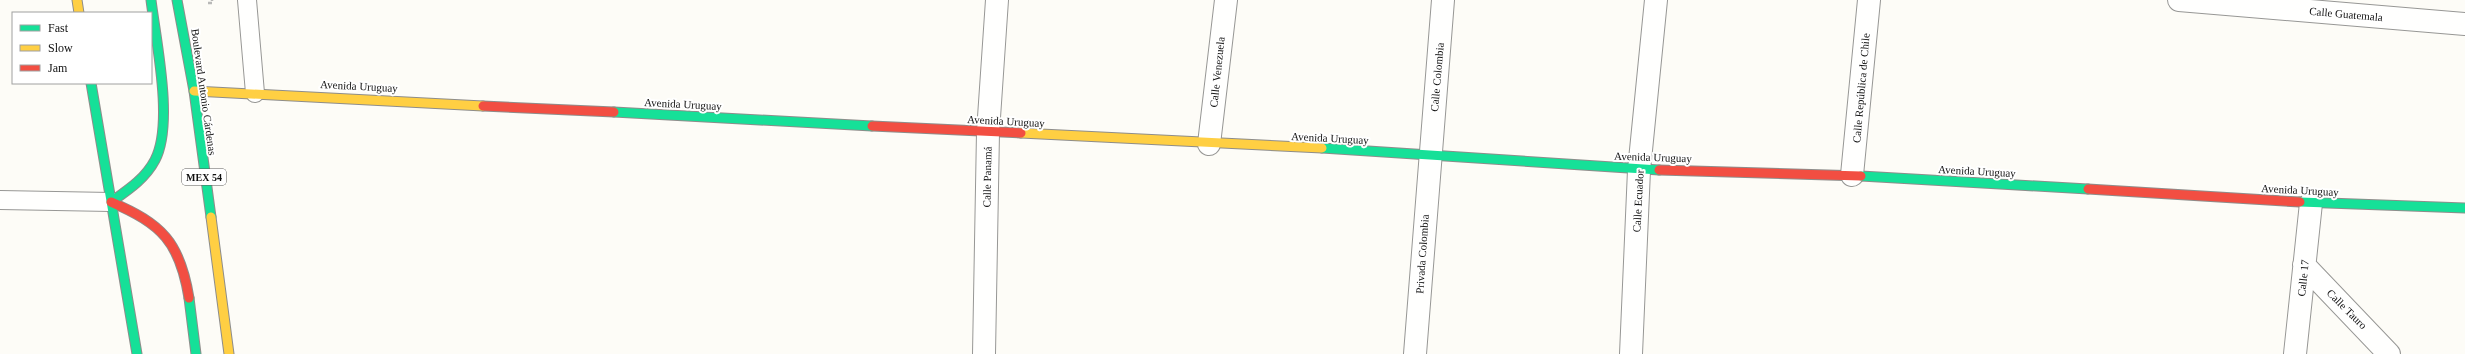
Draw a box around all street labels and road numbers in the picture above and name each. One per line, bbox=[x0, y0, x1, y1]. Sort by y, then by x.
street label: Calle Guatemala bbox=[2309, 5, 2383, 23]
street label: Boulevard Antonio Cárdenas bbox=[189, 28, 219, 156]
street label: Calle República de Chile bbox=[1850, 32, 1872, 143]
street label: Calle Venezuela bbox=[1207, 36, 1227, 108]
street label: Calle Colombia bbox=[1428, 42, 1446, 112]
street label: Avenida Uruguay bbox=[320, 78, 399, 94]
street label: Avenida Uruguay bbox=[644, 96, 723, 112]
street label: Avenida Uruguay bbox=[967, 113, 1046, 129]
street label: Avenida Uruguay bbox=[1291, 130, 1370, 146]
street label: Calle Panamá bbox=[980, 146, 994, 207]
street label: Avenida Uruguay bbox=[1614, 150, 1693, 164]
street label: Avenida Uruguay bbox=[1938, 163, 2017, 179]
road number: MEX 54 bbox=[182, 169, 226, 185]
street label: Calle Ecuador bbox=[1630, 169, 1646, 233]
street label: Avenida Uruguay bbox=[2261, 182, 2340, 198]
street label: Privada Colombia bbox=[1413, 214, 1431, 294]
street label: Calle 17 bbox=[2295, 258, 2311, 297]
street label: Calle Tauro bbox=[2325, 287, 2370, 332]

